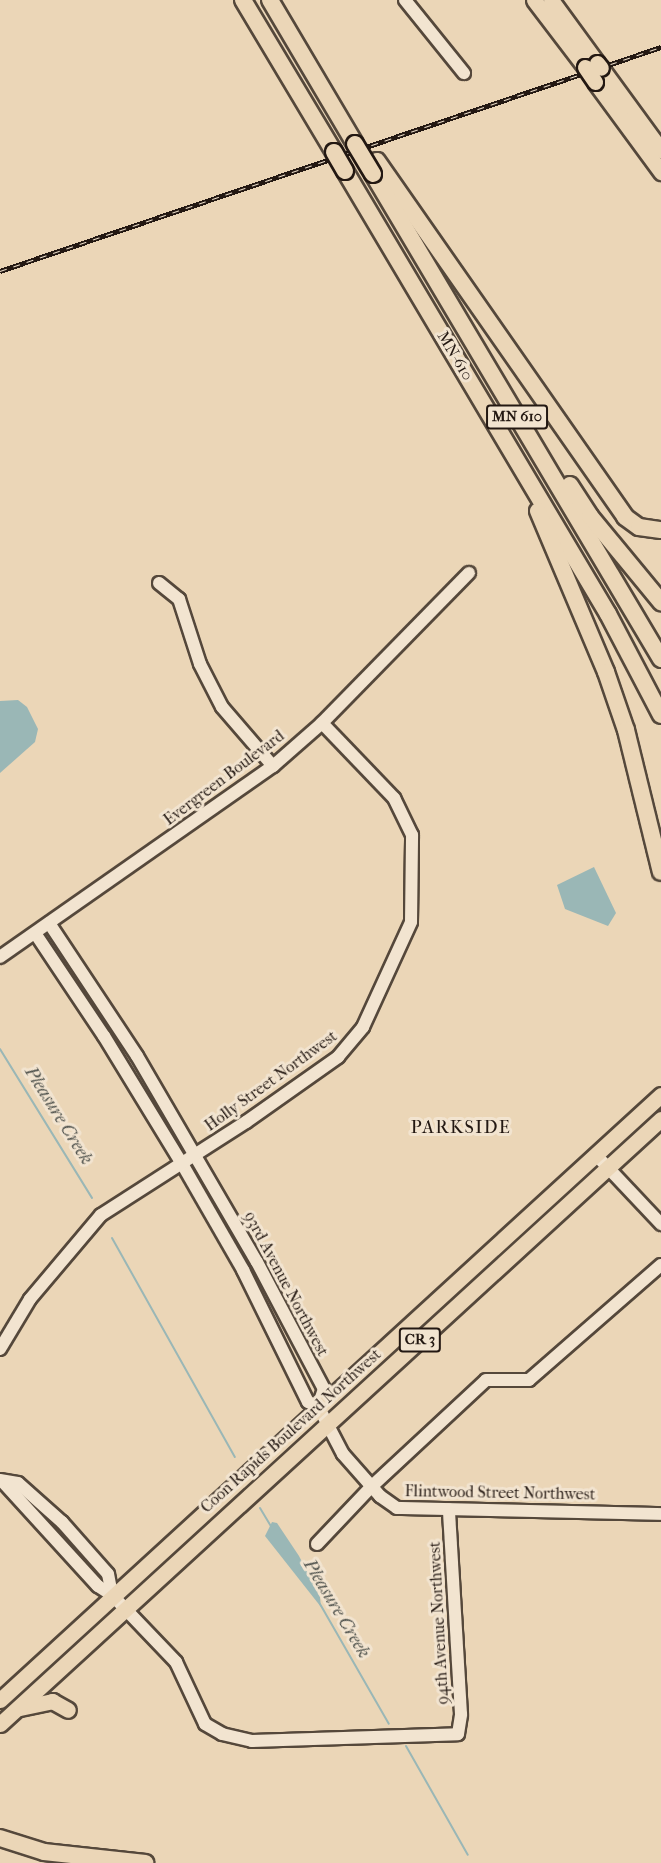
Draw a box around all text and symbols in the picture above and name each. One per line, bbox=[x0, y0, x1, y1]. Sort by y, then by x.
street label: MN-610 bbox=[433, 328, 477, 384]
road number: MN 610 bbox=[486, 405, 548, 429]
street label: Evergreen Boulevard bbox=[160, 726, 288, 830]
street label: Holly Street Northwest bbox=[201, 1027, 341, 1135]
water label: Pleasure Creek bbox=[19, 1063, 97, 1169]
district label: PARKSIDE bbox=[411, 1117, 511, 1139]
street label: 93rd Avenue Northwest bbox=[240, 1208, 332, 1360]
road number: CR 3 bbox=[398, 1328, 442, 1352]
street label: Coon Rapids Boulevard Northwest bbox=[197, 1345, 385, 1517]
street label: Flintwood Street Northwest bbox=[405, 1482, 595, 1504]
street label: 94th Avenue Northwest bbox=[425, 1541, 453, 1705]
water label: Pleasure Creek bbox=[298, 1556, 374, 1662]

